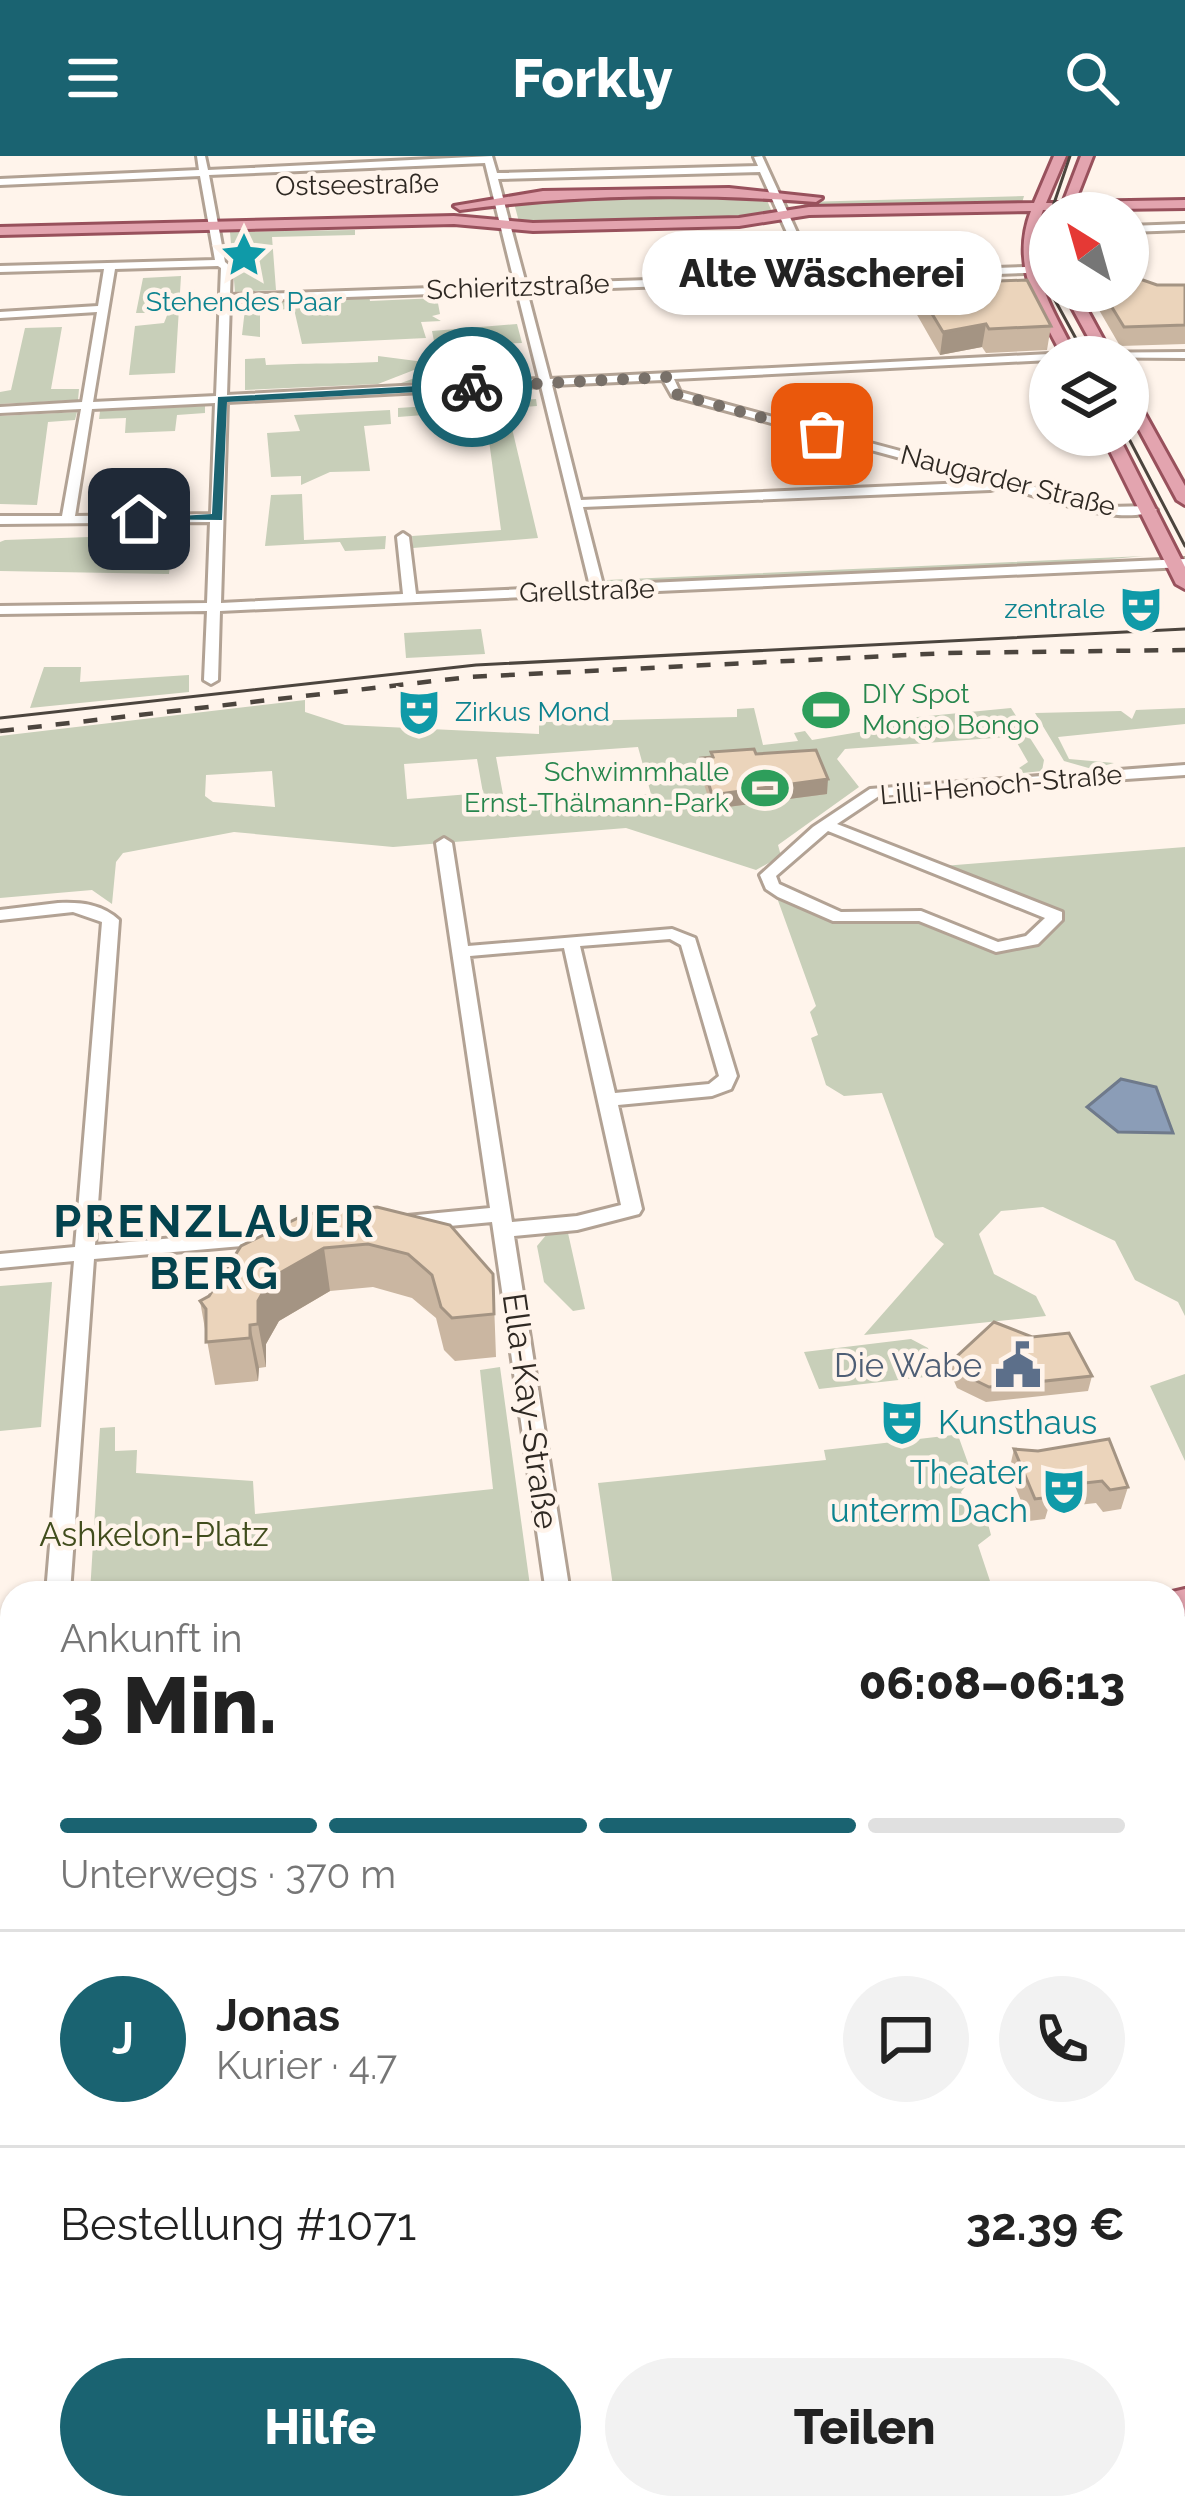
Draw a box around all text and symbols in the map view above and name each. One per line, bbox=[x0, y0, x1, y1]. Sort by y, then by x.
icon: menu bbox=[60, 45, 126, 111]
icon: search bbox=[1059, 45, 1125, 111]
text: Forkly bbox=[512, 46, 673, 110]
street label: Ostseestraße bbox=[275, 168, 439, 201]
north arrow bbox=[1029, 192, 1149, 312]
map controls bbox=[1029, 192, 1149, 456]
place icon: Stehendes Paar bbox=[219, 230, 269, 280]
callout: Alte Wäscherei bbox=[642, 230, 1002, 314]
text: Alte Wäscherei bbox=[679, 250, 965, 296]
street label: Schieritzstraße bbox=[426, 268, 610, 305]
place label: Stehendes Paar bbox=[146, 286, 343, 317]
courier bbox=[412, 327, 532, 447]
button: layers bbox=[1029, 336, 1149, 456]
icon: bike bbox=[439, 354, 505, 420]
pin bbox=[771, 383, 873, 485]
icon: bag bbox=[789, 401, 855, 467]
street label: Naugarder Straße bbox=[897, 439, 1119, 522]
pin bbox=[88, 468, 190, 570]
icon: home bbox=[106, 486, 172, 552]
street label: Grellstraße bbox=[519, 573, 656, 608]
theatre icon: zentrale bbox=[1116, 584, 1166, 634]
place label: zentrale bbox=[1004, 593, 1105, 624]
place label: DIY Spot Mongo Bongo bbox=[862, 678, 1039, 740]
sports icon: DIY Spot Mongo Bongo bbox=[801, 685, 851, 735]
theatre icon: Zirkus Mond bbox=[394, 687, 444, 737]
place label: Zirkus Mond bbox=[455, 696, 610, 727]
place label: Schwimmhalle Ernst-Thälmann-Park bbox=[464, 756, 730, 818]
street label: Lilli-Henoch-Straße bbox=[879, 758, 1123, 811]
sports icon: Schwimmhalle Ernst-Thälmann-Park bbox=[740, 763, 790, 813]
district label: PRENZLAUER BERG bbox=[53, 1195, 377, 1300]
street label: Ella-Kay-Straße bbox=[495, 1291, 566, 1532]
public building icon: Die Wabe bbox=[993, 1340, 1043, 1390]
place label: Die Wabe bbox=[834, 1346, 982, 1385]
theatre icon: Kunsthaus bbox=[877, 1397, 927, 1447]
place label: Kunsthaus bbox=[938, 1403, 1097, 1442]
place label: Theater unterm Dach bbox=[830, 1453, 1028, 1530]
theatre icon: Theater unterm Dach bbox=[1039, 1466, 1089, 1516]
park label: Ashkelon-Platz bbox=[39, 1515, 269, 1554]
text: Ankunft in bbox=[60, 1615, 243, 1661]
text: 06:08–06:13 bbox=[859, 1657, 1125, 1710]
text: 3 Min. bbox=[60, 1660, 277, 1751]
text: Unterwegs · 370 m bbox=[60, 1851, 396, 1897]
button: chat bbox=[843, 1976, 969, 2102]
button: phone bbox=[999, 1976, 1125, 2102]
text: Jonas bbox=[216, 1989, 340, 2042]
text: J bbox=[112, 2012, 134, 2065]
text: Kurier · 4.7 bbox=[216, 2042, 397, 2088]
text: Bestellung #1071 bbox=[60, 2198, 416, 2251]
text: 32.39 € bbox=[966, 2198, 1125, 2251]
button: Hilfe bbox=[60, 2358, 581, 2496]
button: Teilen bbox=[605, 2358, 1125, 2496]

